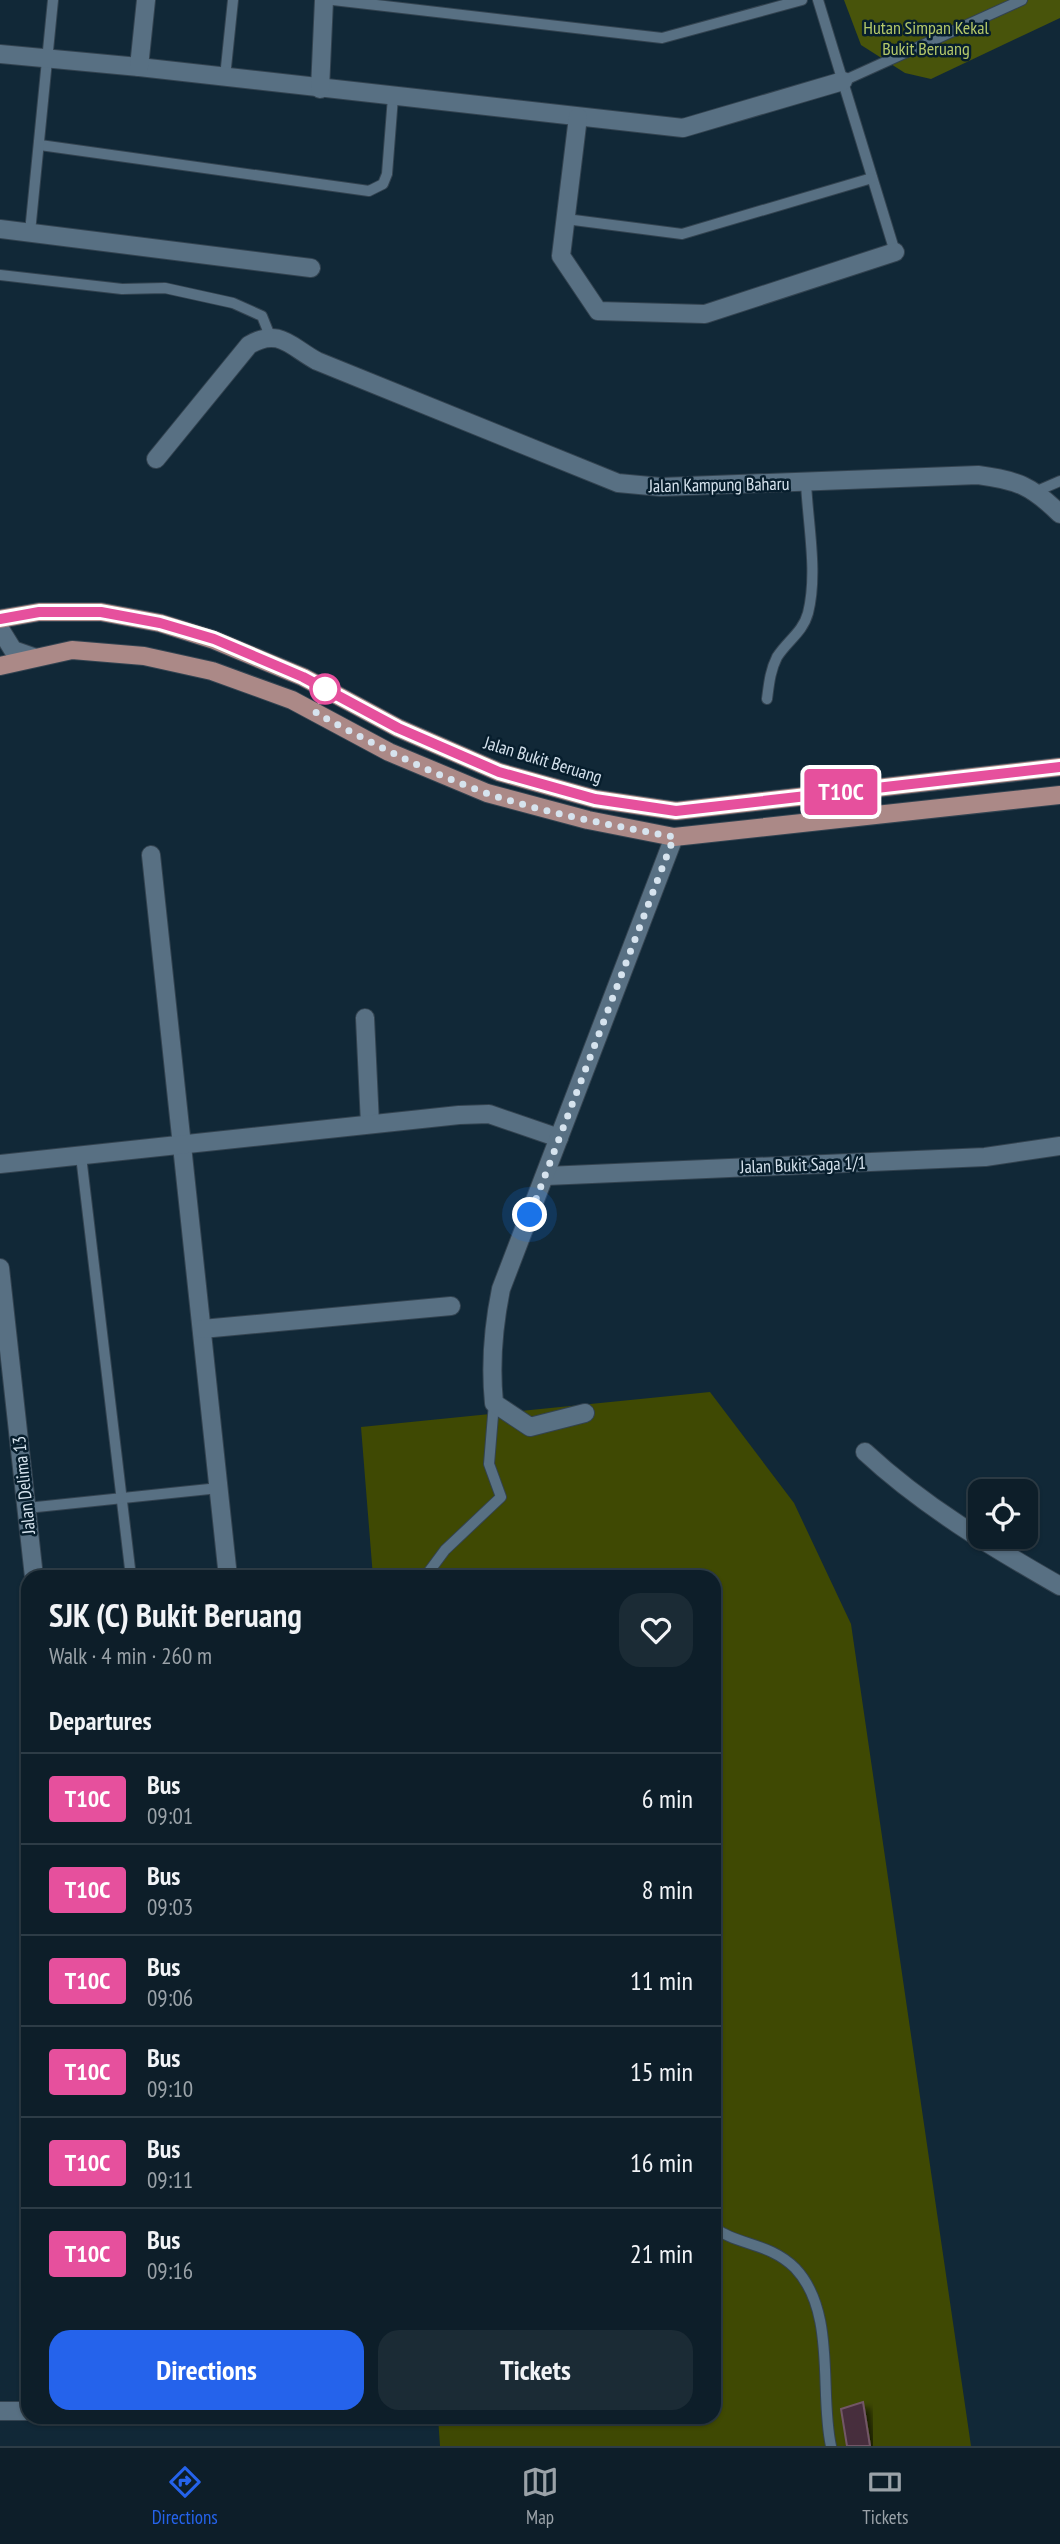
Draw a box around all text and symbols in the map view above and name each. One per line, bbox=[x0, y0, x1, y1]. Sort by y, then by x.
park label: Hutan Simpan Kekal Bukit Beruang bbox=[863, 16, 989, 60]
street label: Jalan Kampung Baharu bbox=[647, 472, 790, 497]
unlabelled marker bbox=[310, 674, 340, 704]
street label: Jalan Bukit Beruang bbox=[480, 730, 605, 788]
line badge: T10C bbox=[792, 769, 890, 815]
text: T10C bbox=[818, 776, 864, 807]
street label: Jalan Bukit Saga 1/1 bbox=[739, 1151, 866, 1178]
your location bbox=[512, 1197, 547, 1232]
street label: Jalan Delima 13 bbox=[7, 1435, 40, 1536]
map controls bbox=[968, 1479, 1038, 1549]
button: locate bbox=[968, 1479, 1038, 1549]
text: SJK (C) Bukit Beruang bbox=[49, 1593, 302, 1636]
button: heart bbox=[619, 1593, 693, 1667]
text: Walk · 4 min · 260 m bbox=[49, 1641, 212, 1670]
text: Departures bbox=[49, 1704, 152, 1737]
text: Bus bbox=[147, 1768, 180, 1801]
text: 6 min bbox=[642, 1782, 693, 1815]
text: T10C bbox=[65, 1783, 110, 1814]
text: 09:01 bbox=[147, 1801, 193, 1830]
text: Bus bbox=[147, 1859, 180, 1892]
text: 8 min bbox=[642, 1873, 693, 1906]
text: T10C bbox=[65, 1874, 110, 1905]
text: 09:03 bbox=[147, 1892, 193, 1921]
text: Bus bbox=[147, 1950, 180, 1983]
text: 11 min bbox=[630, 1964, 693, 1997]
text: T10C bbox=[65, 1965, 110, 1996]
text: 09:06 bbox=[147, 1983, 193, 2012]
text: Bus bbox=[147, 2041, 180, 2074]
text: 15 min bbox=[630, 2055, 693, 2088]
text: T10C bbox=[65, 2056, 110, 2087]
text: 09:10 bbox=[147, 2074, 193, 2103]
text: Bus bbox=[147, 2132, 180, 2165]
text: 16 min bbox=[630, 2146, 693, 2179]
text: T10C bbox=[65, 2147, 110, 2178]
text: 09:11 bbox=[147, 2165, 193, 2194]
text: Bus bbox=[147, 2223, 180, 2256]
text: 21 min bbox=[630, 2237, 693, 2270]
text: T10C bbox=[65, 2238, 110, 2269]
text: 09:16 bbox=[147, 2256, 193, 2285]
button: Directions bbox=[49, 2330, 364, 2410]
button: Tickets bbox=[378, 2330, 693, 2410]
tab: Directions bbox=[152, 2463, 218, 2529]
tab: Map bbox=[521, 2463, 559, 2529]
tab: Tickets bbox=[862, 2463, 908, 2529]

